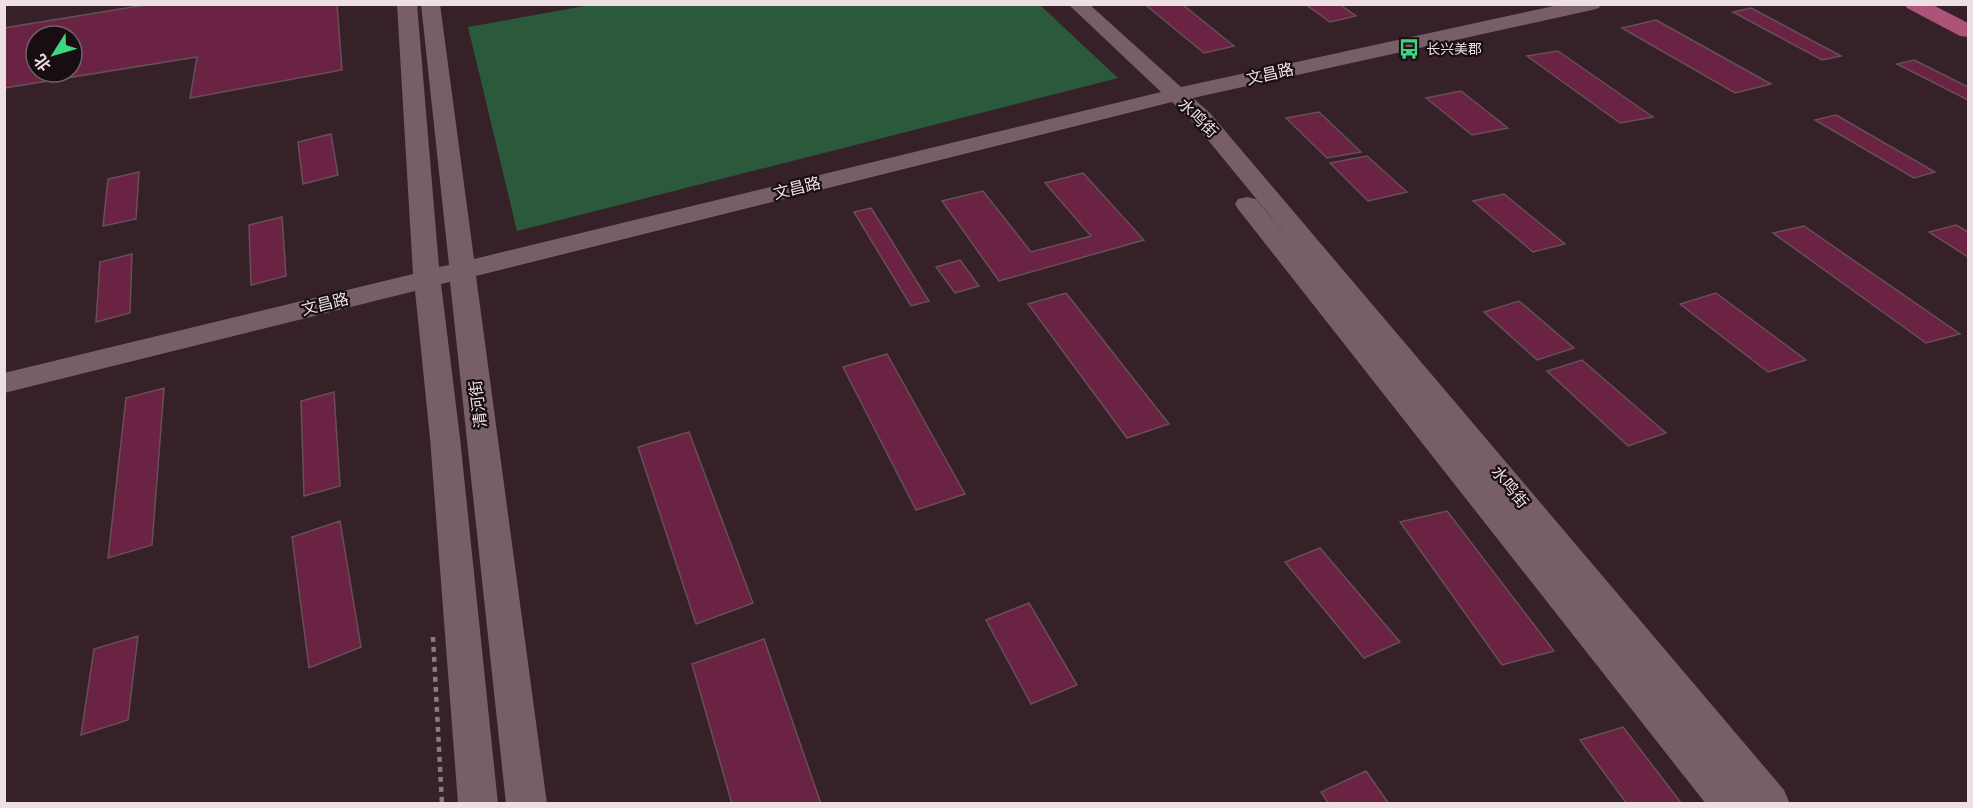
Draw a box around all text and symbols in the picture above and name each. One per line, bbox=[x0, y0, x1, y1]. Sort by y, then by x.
north arrow bbox=[24, 24, 84, 84]
bus stop icon: 长兴美郡 bbox=[1397, 37, 1421, 61]
place label: 长兴美郡 bbox=[1426, 39, 1482, 59]
text: 北 bbox=[28, 49, 56, 76]
street label: 文昌路 bbox=[1244, 57, 1296, 91]
street label: 水鸣街 bbox=[1173, 93, 1223, 143]
street label: 文昌路 bbox=[771, 171, 823, 205]
street label: 文昌路 bbox=[299, 287, 351, 321]
street label: 清河街 bbox=[464, 379, 492, 429]
street label: 水鸣街 bbox=[1486, 461, 1534, 513]

